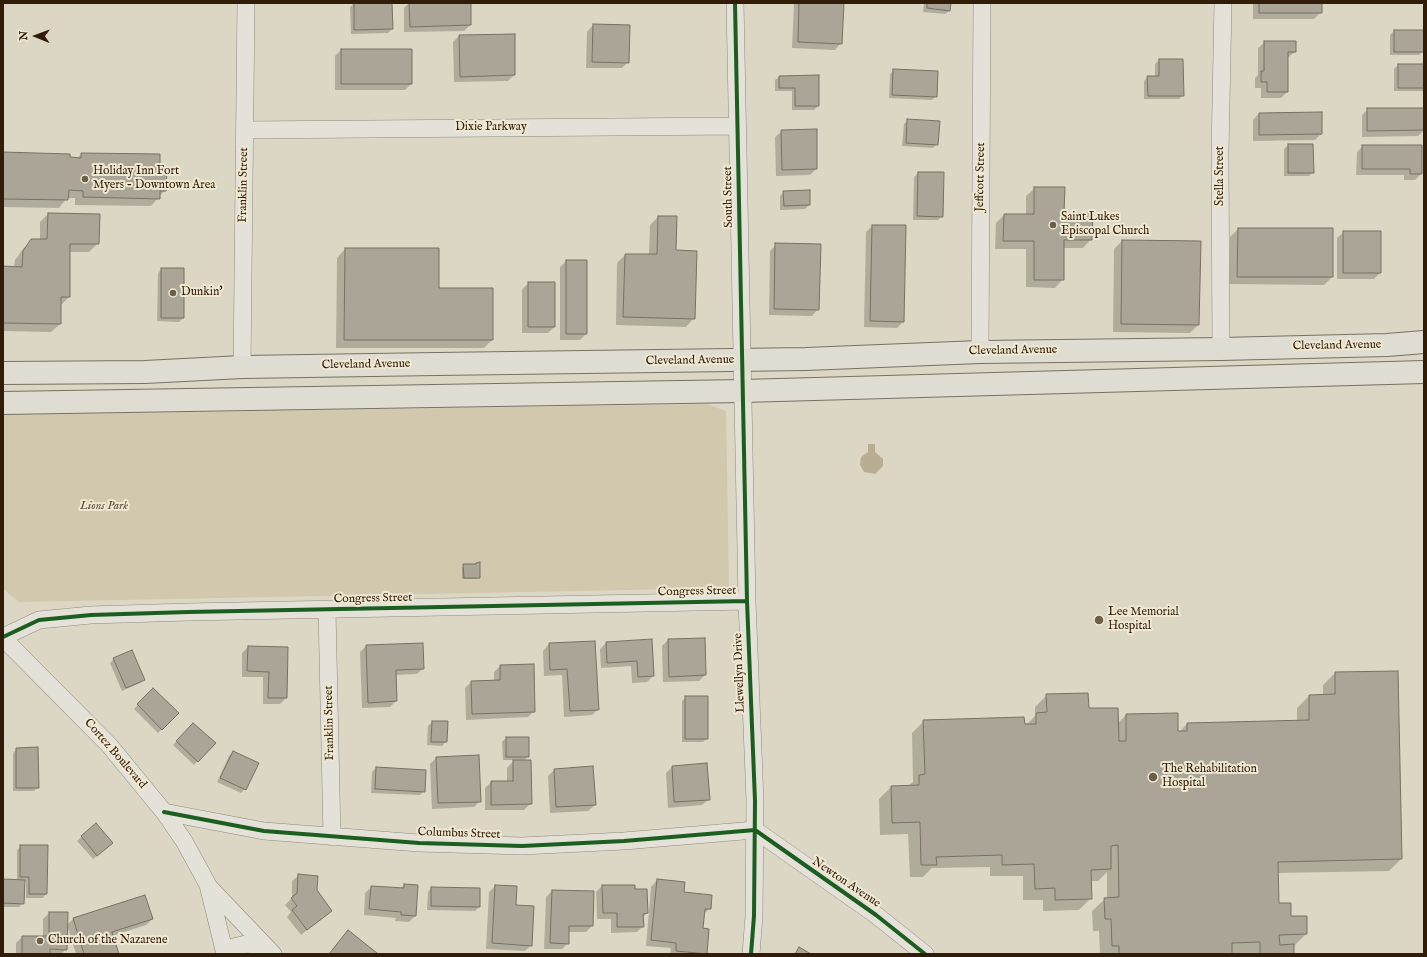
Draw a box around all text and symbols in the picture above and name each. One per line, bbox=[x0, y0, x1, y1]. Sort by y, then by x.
north arrow bbox=[16, 16, 56, 56]
text: N bbox=[17, 31, 31, 41]
street label: Dixie Parkway bbox=[455, 121, 527, 135]
street label: Jeffcott Street bbox=[973, 142, 989, 212]
street label: Stella Street bbox=[1214, 146, 1228, 206]
street label: Franklin Street bbox=[236, 147, 252, 223]
place label: Holiday Inn Fort Myers - Downtown Area bbox=[93, 165, 215, 193]
street label: South Street bbox=[721, 166, 737, 228]
marker: Holiday Inn Fort Myers - Downtown Area bbox=[80, 174, 90, 184]
place label: Saint Lukes Episcopal Church bbox=[1061, 211, 1149, 239]
marker: Saint Lukes Episcopal Church bbox=[1048, 220, 1058, 230]
place label: Dunkin' bbox=[181, 286, 223, 300]
marker: Dunkin' bbox=[168, 288, 178, 298]
street label: Cleveland Avenue bbox=[1293, 338, 1381, 354]
street label: Cleveland Avenue bbox=[969, 343, 1057, 359]
street label: Cleveland Avenue bbox=[646, 353, 734, 369]
street label: Cleveland Avenue bbox=[322, 357, 410, 373]
park label: Lions Park bbox=[80, 500, 128, 514]
street label: Congress Street bbox=[658, 584, 736, 600]
street label: Congress Street bbox=[334, 591, 412, 607]
place label: Lee Memorial Hospital bbox=[1108, 606, 1179, 634]
marker: Lee Memorial Hospital bbox=[1093, 614, 1105, 626]
street label: Llewellyn Drive bbox=[731, 633, 749, 713]
street label: Franklin Street bbox=[322, 685, 338, 761]
street label: Cortez Boulevard bbox=[81, 716, 149, 792]
place label: The Rehabilitation Hospital bbox=[1162, 763, 1257, 791]
marker: The Rehabilitation Hospital bbox=[1147, 771, 1159, 783]
street label: Columbus Street bbox=[417, 825, 501, 843]
street label: Newton Avenue bbox=[809, 855, 883, 911]
place label: Church of the Nazarene bbox=[48, 934, 167, 948]
marker: Church of the Nazarene bbox=[35, 936, 45, 946]

